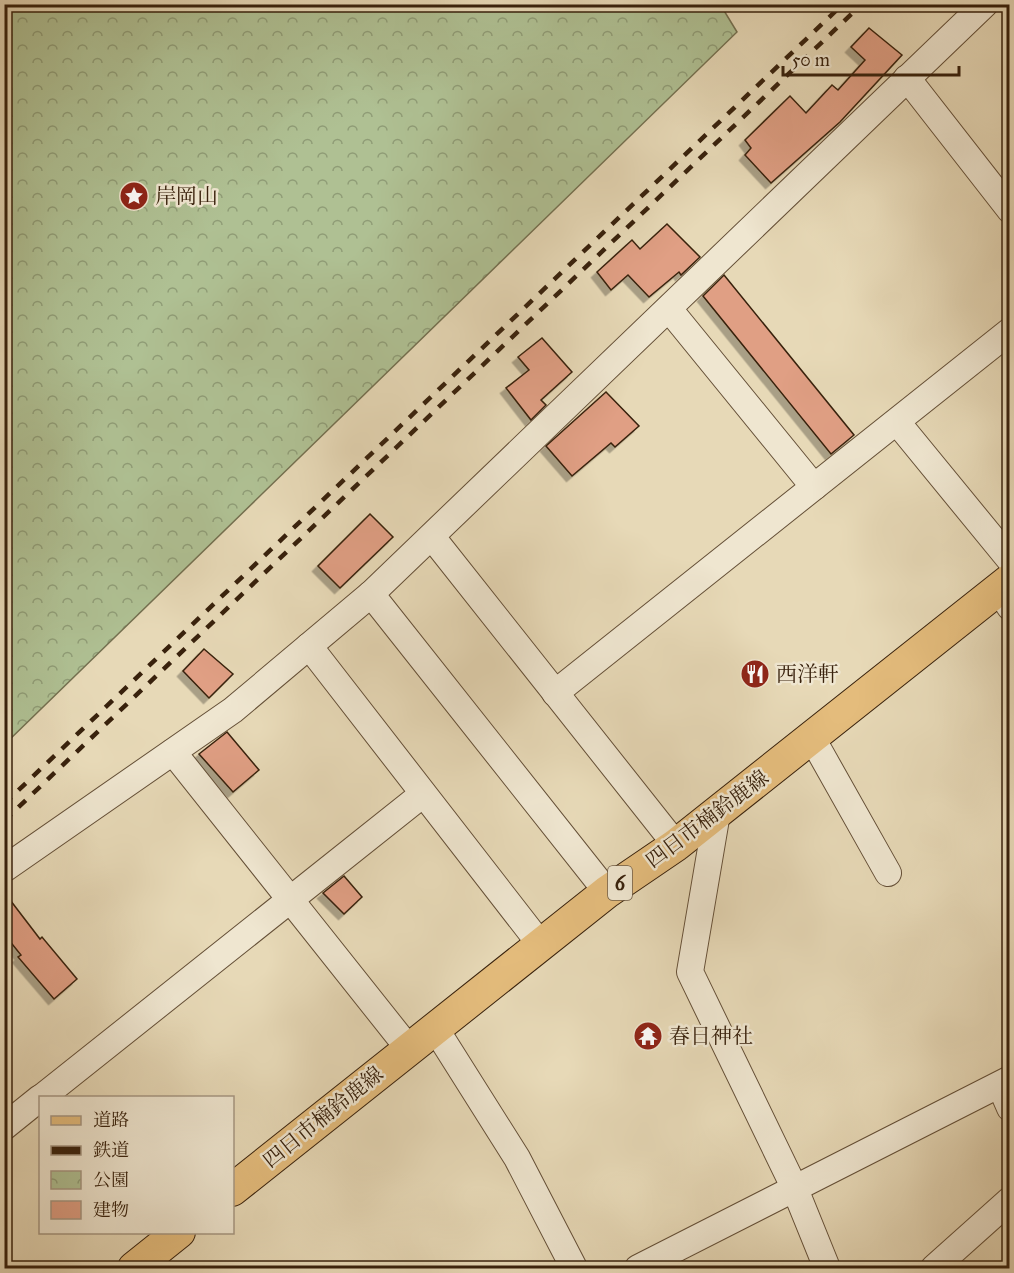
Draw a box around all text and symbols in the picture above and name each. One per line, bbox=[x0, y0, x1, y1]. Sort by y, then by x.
scale bar bbox=[783, 39, 958, 77]
text: 50 m bbox=[792, 49, 830, 71]
place icon: 岸岡山 bbox=[118, 180, 150, 212]
place label: 岸岡山 bbox=[155, 183, 218, 209]
restaurant icon: 西洋軒 bbox=[739, 658, 771, 690]
place label: 西洋軒 bbox=[776, 661, 839, 687]
street label: 四日市楠鈴鹿線 bbox=[640, 764, 774, 874]
road number: 6 bbox=[608, 866, 632, 900]
temple icon: 春日神社 bbox=[632, 1020, 664, 1052]
place label: 春日神社 bbox=[669, 1023, 753, 1049]
street label: 四日市楠鈴鹿線 bbox=[258, 1061, 388, 1173]
legend bbox=[39, 1096, 234, 1234]
text: 道路 bbox=[93, 1109, 129, 1131]
text: 鉄道 bbox=[93, 1139, 129, 1161]
text: 公園 bbox=[93, 1169, 129, 1191]
text: 建物 bbox=[93, 1199, 129, 1221]

